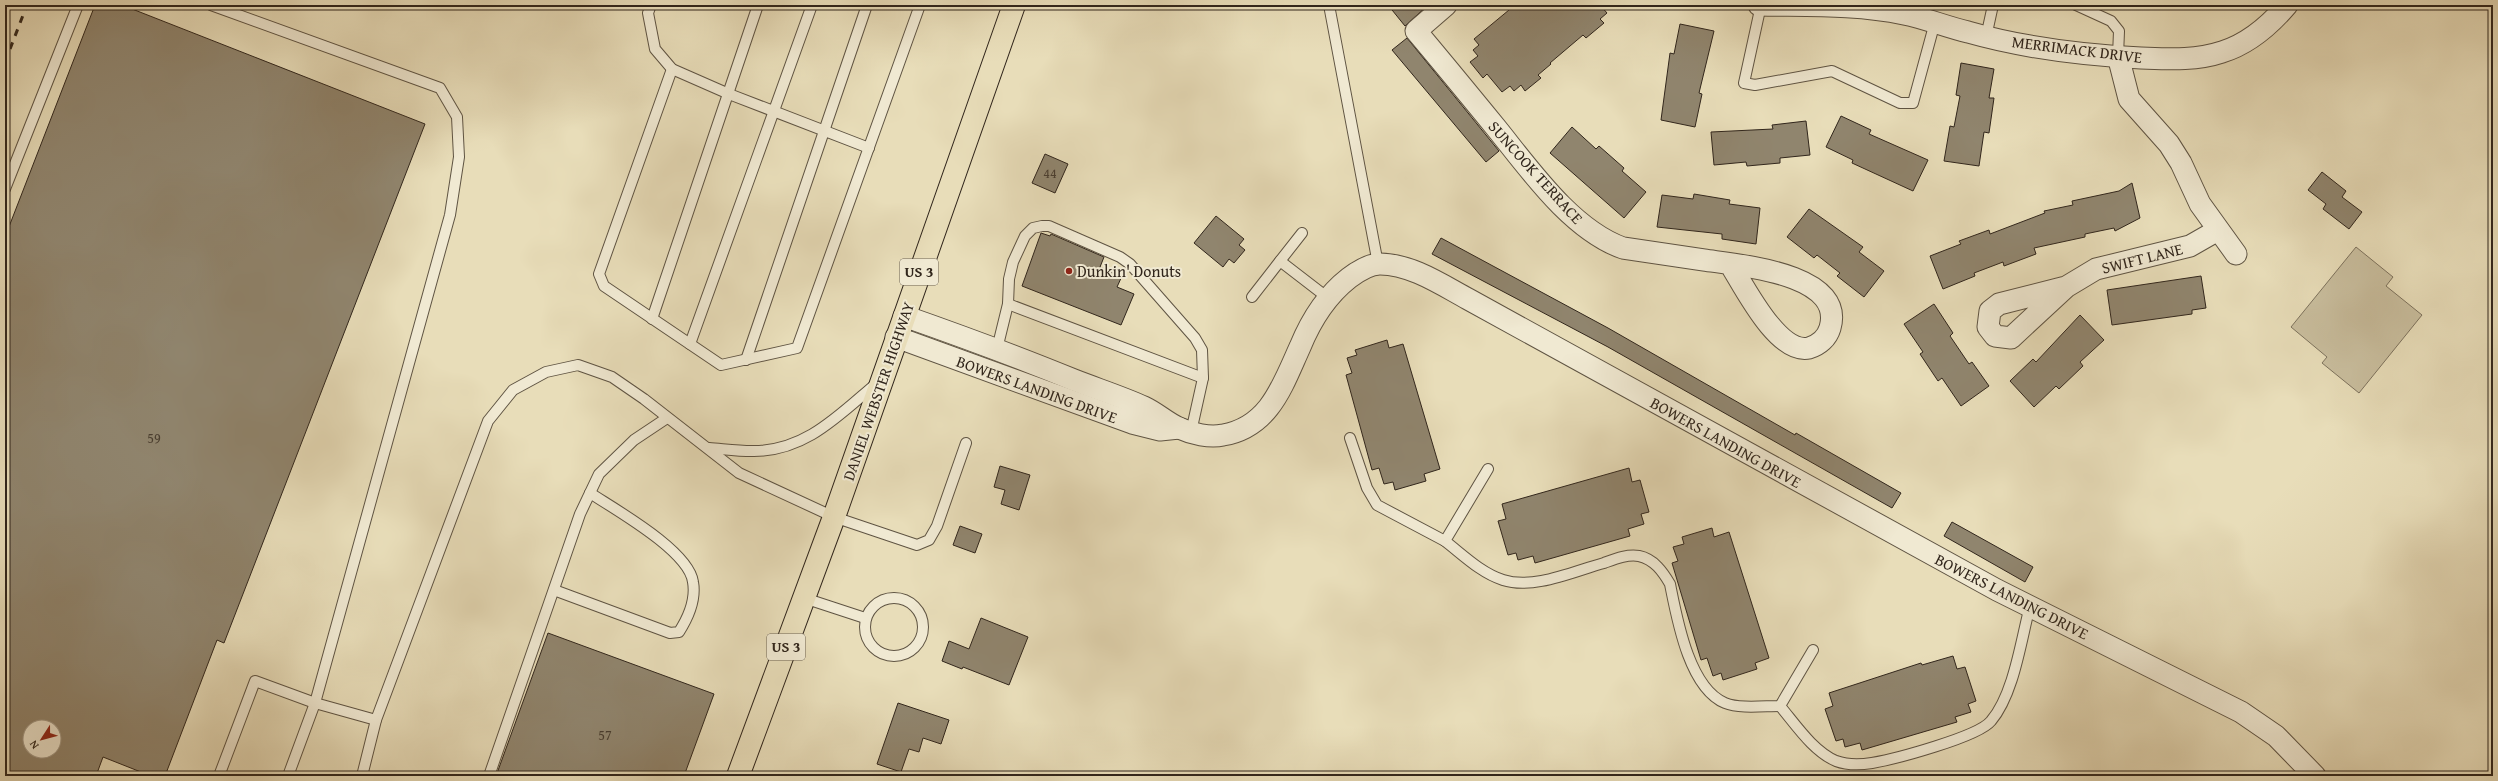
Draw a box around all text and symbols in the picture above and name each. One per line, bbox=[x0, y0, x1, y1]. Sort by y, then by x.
street label: MERRIMACK DRIVE bbox=[2010, 29, 2144, 69]
street label: SUNCOOK TERRACE bbox=[1483, 115, 1589, 229]
house number: 44 bbox=[1043, 163, 1057, 183]
street label: SWIFT LANE bbox=[2099, 236, 2185, 280]
road number: US 3 bbox=[900, 259, 938, 285]
place label: Dunkin' Donuts bbox=[1077, 259, 1181, 283]
marker: Dunkin' Donuts bbox=[1064, 266, 1074, 276]
street label: DANIEL WEBSTER HIGHWAY bbox=[836, 298, 920, 484]
street label: BOWERS LANDING DRIVE bbox=[953, 349, 1121, 429]
street label: BOWERS LANDING DRIVE bbox=[1646, 390, 1806, 494]
house number: 59 bbox=[147, 428, 161, 448]
street label: BOWERS LANDING DRIVE bbox=[1931, 547, 2093, 645]
road number: US 3 bbox=[767, 634, 805, 660]
north arrow bbox=[22, 719, 62, 759]
house number: 57 bbox=[598, 725, 612, 745]
text: N bbox=[25, 737, 43, 753]

